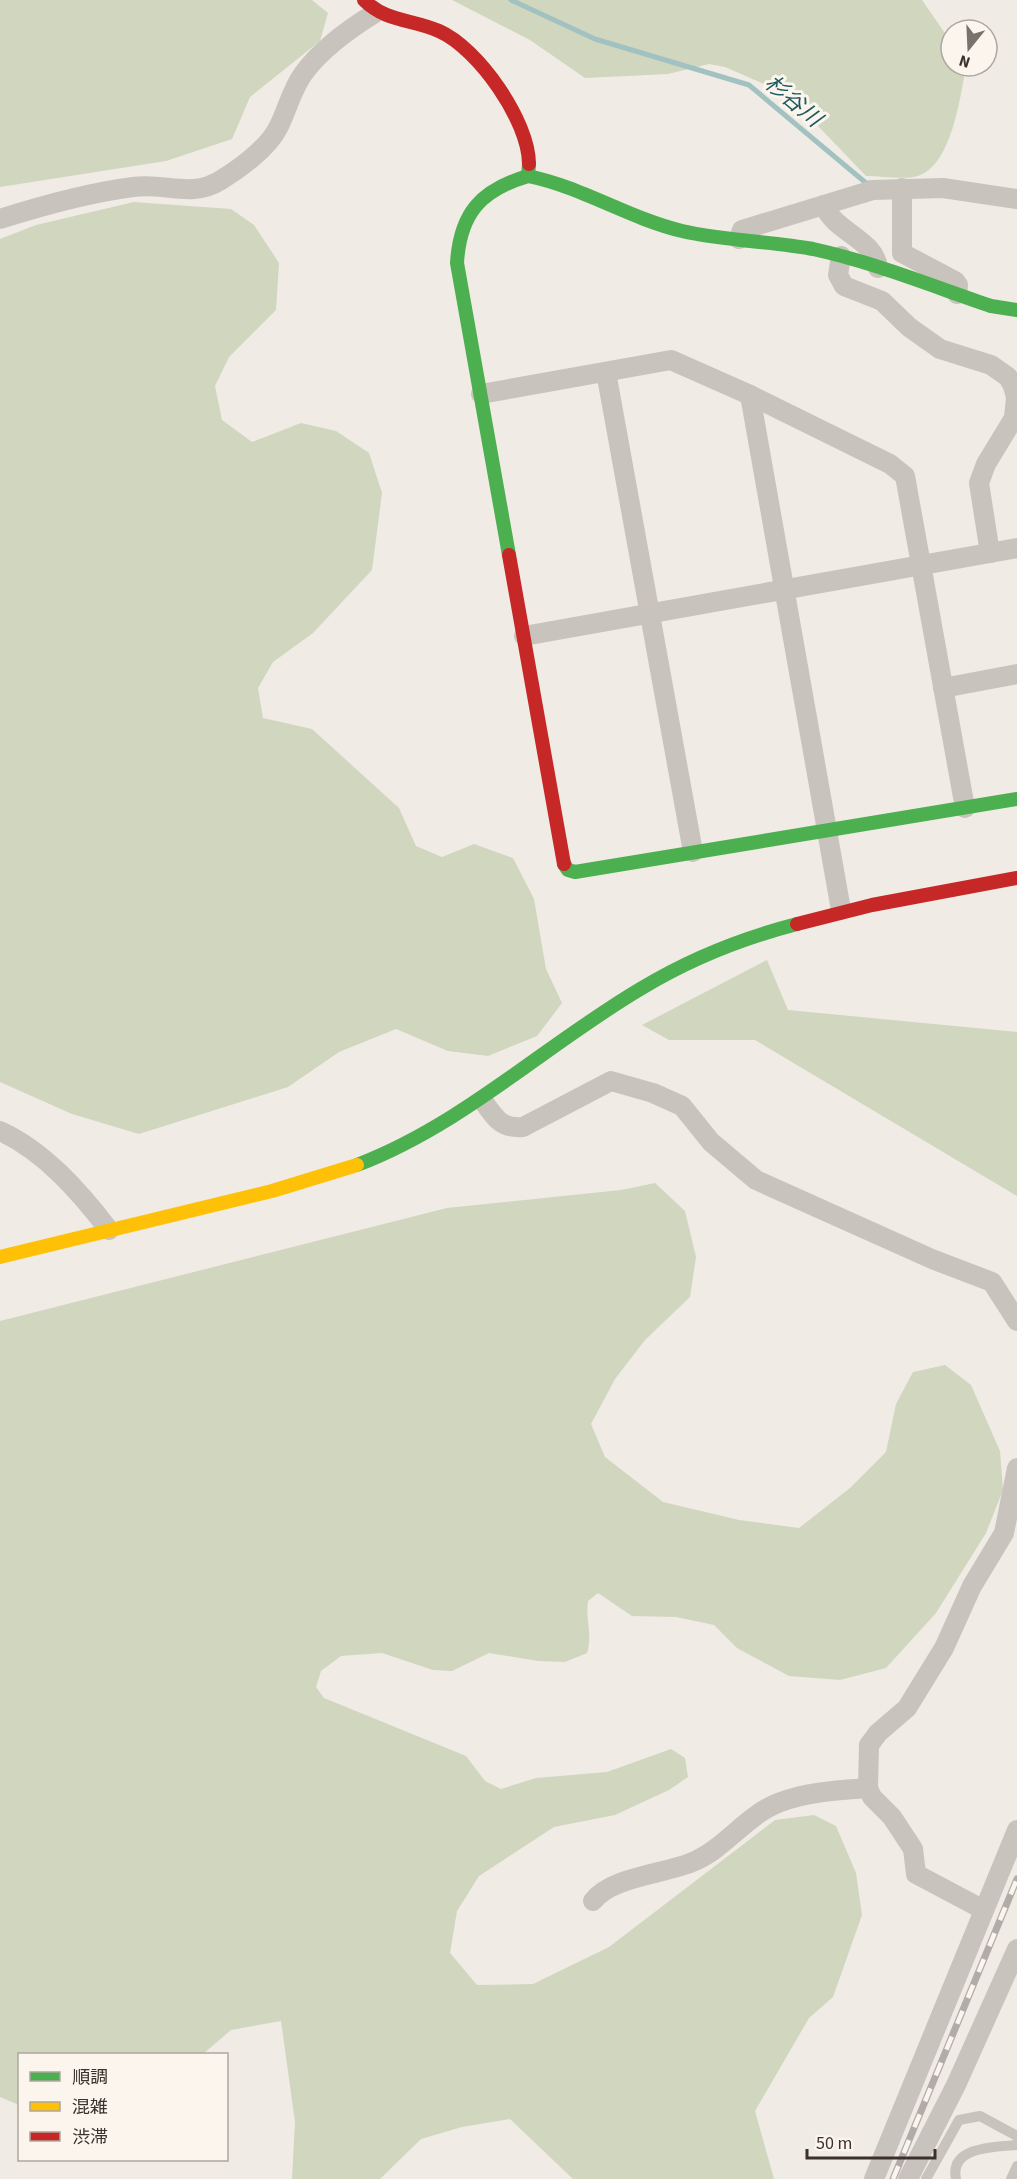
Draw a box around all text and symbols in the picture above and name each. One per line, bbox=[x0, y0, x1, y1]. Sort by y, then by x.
north arrow bbox=[939, 18, 999, 78]
text: N bbox=[956, 49, 973, 73]
water label: 杉谷川 bbox=[757, 68, 830, 136]
legend bbox=[18, 2053, 228, 2161]
text: 順調 bbox=[72, 2065, 108, 2090]
text: 混雑 bbox=[72, 2095, 108, 2120]
scale bar bbox=[807, 2122, 934, 2160]
text: 渋滞 bbox=[72, 2125, 108, 2150]
text: 50 m bbox=[816, 2131, 852, 2156]

